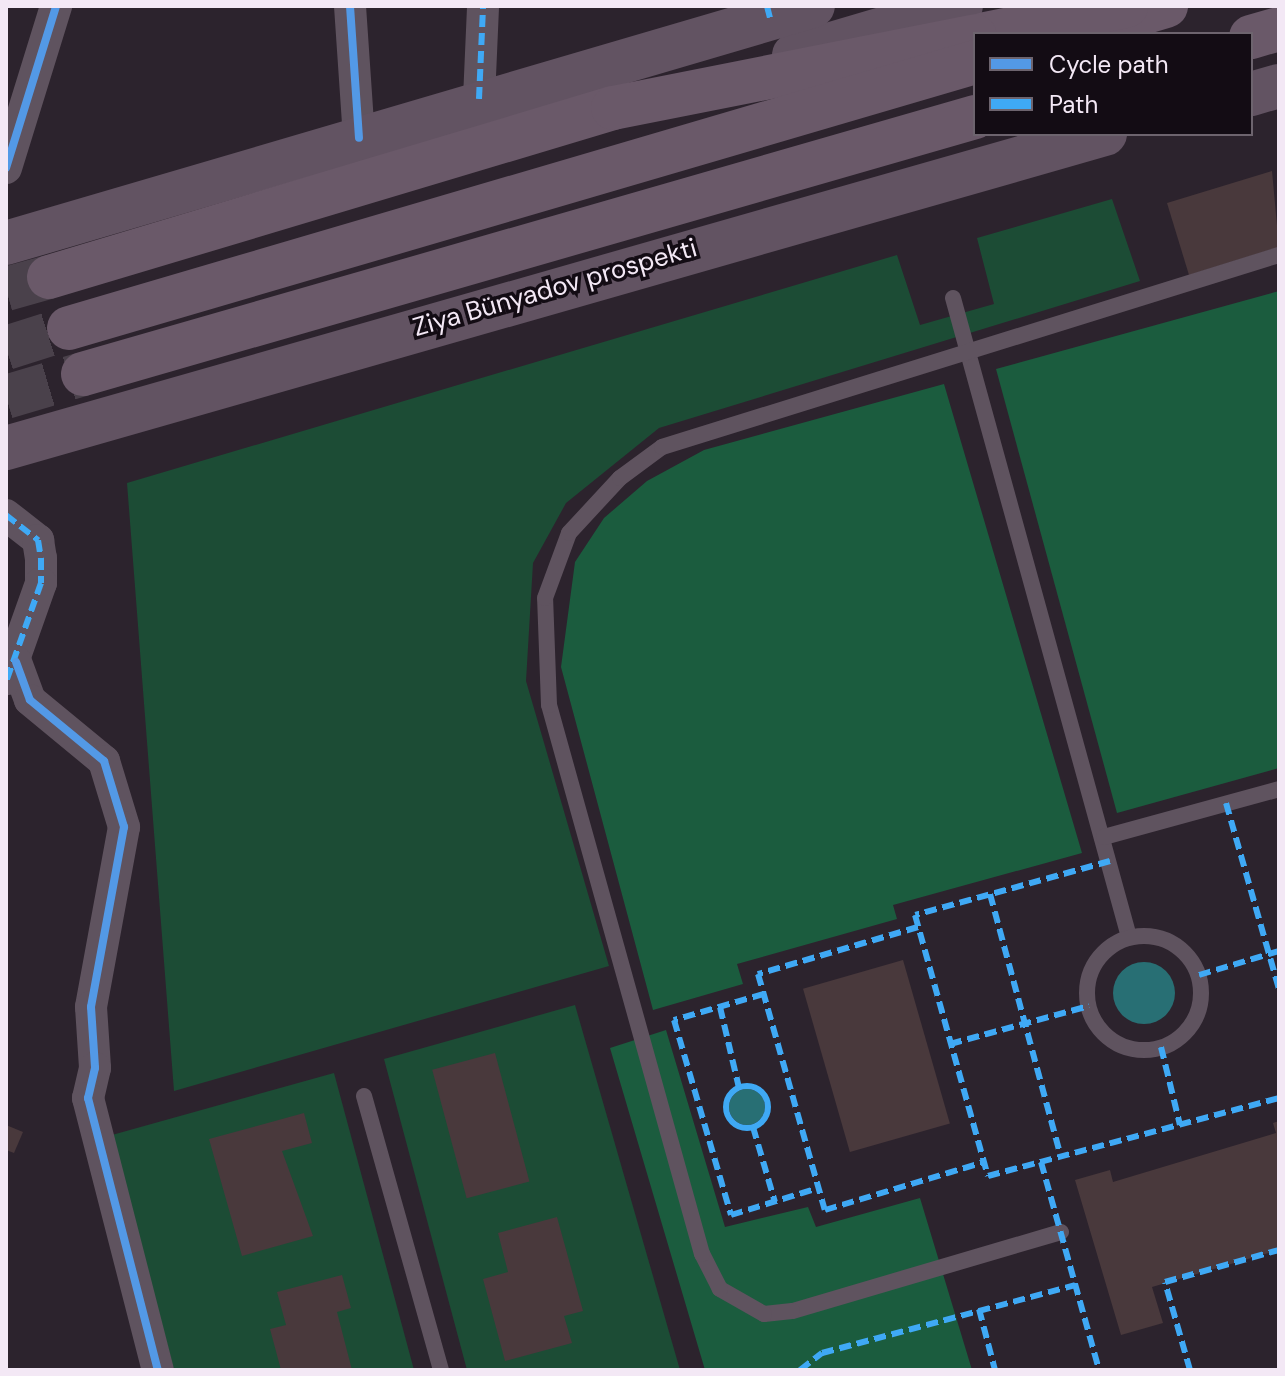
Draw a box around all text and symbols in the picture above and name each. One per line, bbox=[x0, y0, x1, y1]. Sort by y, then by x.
legend bbox=[973, 32, 1253, 136]
text: Cycle path bbox=[1049, 49, 1168, 80]
text: Path bbox=[1049, 89, 1098, 120]
street label: Ziya Bünyadov prospekti bbox=[409, 232, 701, 344]

